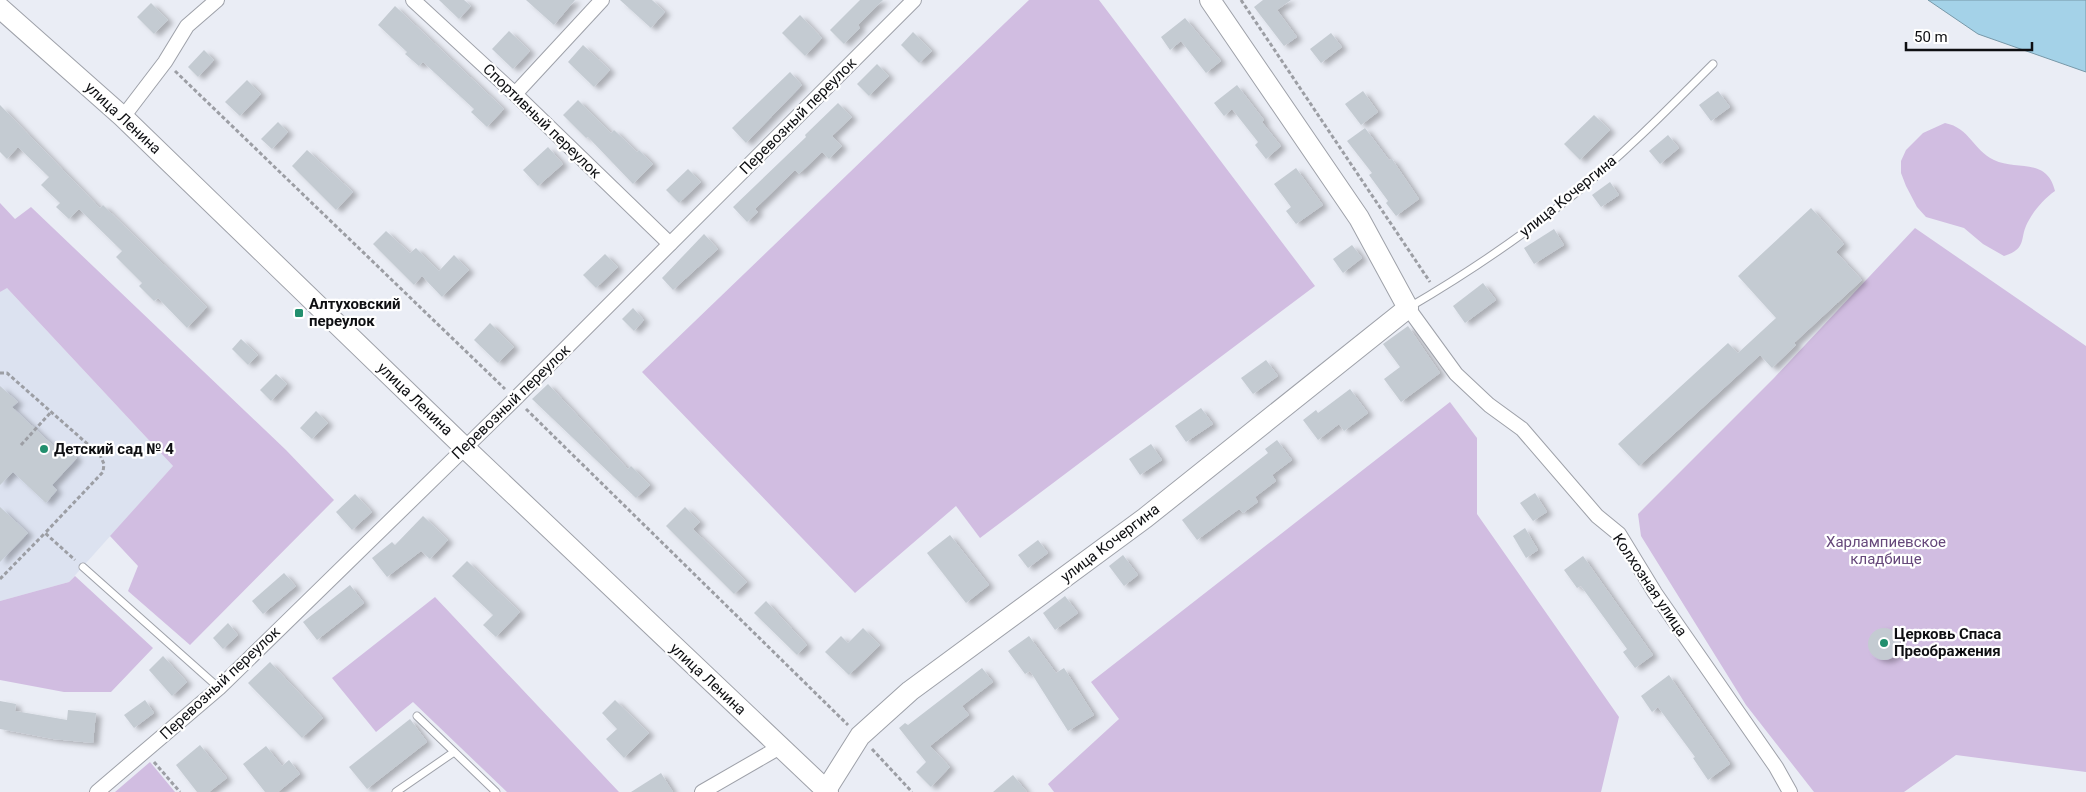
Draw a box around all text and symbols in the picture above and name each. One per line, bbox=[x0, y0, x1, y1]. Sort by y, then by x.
scale bar bbox=[1906, 20, 2032, 52]
text: 50 m bbox=[1914, 28, 1948, 46]
street label: Перевозный переулок bbox=[736, 54, 860, 178]
street label: Спортивный переулок bbox=[479, 60, 605, 182]
street label: улица Ленина bbox=[81, 78, 165, 158]
street label: улица Кочергина bbox=[1516, 151, 1620, 241]
place label: Алтуховский переулок bbox=[309, 295, 401, 330]
marker: Алтуховский переулок bbox=[293, 307, 305, 319]
street label: Перевозный переулок bbox=[448, 341, 574, 463]
street label: улица Ленина bbox=[374, 359, 456, 439]
place label: Детский сад № 4 bbox=[54, 440, 174, 458]
marker: Детский сад № 4 bbox=[38, 443, 50, 455]
street label: улица Кочергина bbox=[1057, 500, 1163, 586]
street label: Колхозная улица bbox=[1609, 530, 1691, 640]
park label: Харлампиевское кладбище bbox=[1826, 533, 1946, 568]
street label: Перевозный переулок bbox=[156, 623, 284, 743]
place label: Церковь Спаса Преображения bbox=[1894, 625, 2001, 660]
marker: Церковь Спаса Преображения bbox=[1878, 637, 1890, 649]
street label: улица Ленина bbox=[666, 639, 750, 719]

